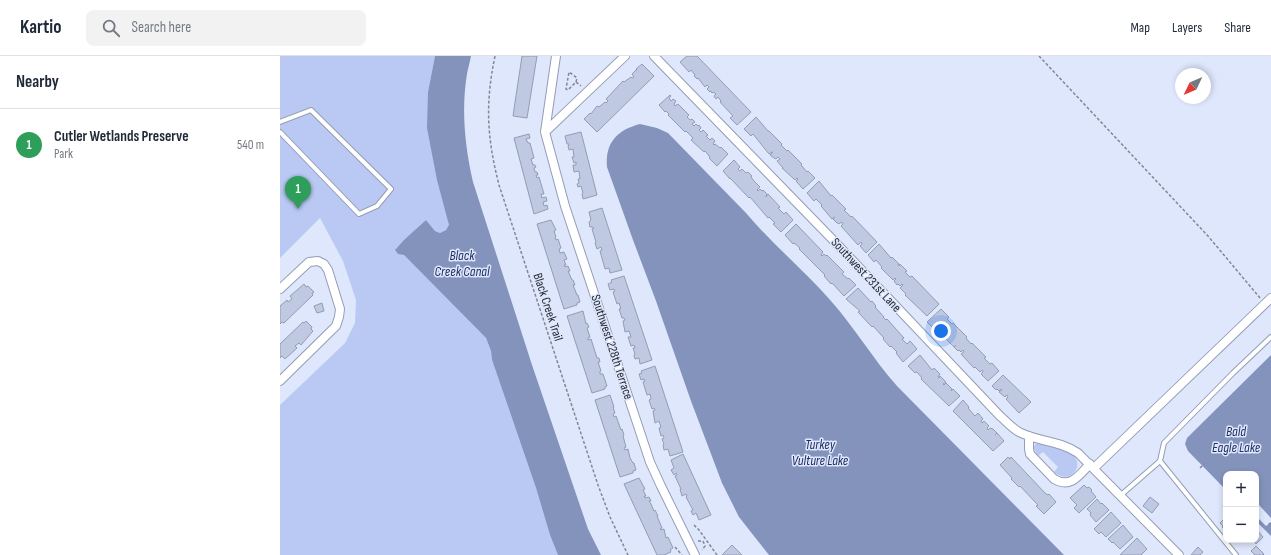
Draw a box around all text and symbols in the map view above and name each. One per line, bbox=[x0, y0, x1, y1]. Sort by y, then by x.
search box bbox=[86, 10, 366, 46]
text: Kartio bbox=[20, 16, 62, 39]
icon: search bbox=[100, 17, 122, 39]
text: Search here bbox=[132, 18, 191, 37]
text: Map bbox=[1130, 19, 1150, 36]
text: Layers bbox=[1172, 19, 1202, 36]
text: Share bbox=[1224, 19, 1251, 36]
north arrow bbox=[1175, 68, 1211, 104]
text: Nearby bbox=[16, 72, 59, 92]
text: Cutler Wetlands Preserve bbox=[54, 127, 189, 146]
text: 1 bbox=[26, 137, 32, 153]
text: 540 m bbox=[237, 137, 264, 153]
text: Park bbox=[54, 146, 73, 162]
pin: 1 bbox=[285, 176, 311, 209]
street label: Southwest 231st Lane bbox=[827, 235, 905, 315]
water label: Black Creek Canal bbox=[435, 247, 490, 280]
street label: Black Creek Trail bbox=[530, 271, 566, 343]
street label: Southwest 228th Terrace bbox=[587, 293, 637, 401]
your location bbox=[931, 321, 951, 341]
water label: Bald Eagle Lake bbox=[1212, 423, 1261, 456]
water label: Turkey Vulture Lake bbox=[792, 436, 849, 469]
map controls bbox=[1223, 471, 1259, 543]
button: + bbox=[1223, 471, 1259, 507]
button: − bbox=[1223, 507, 1259, 543]

